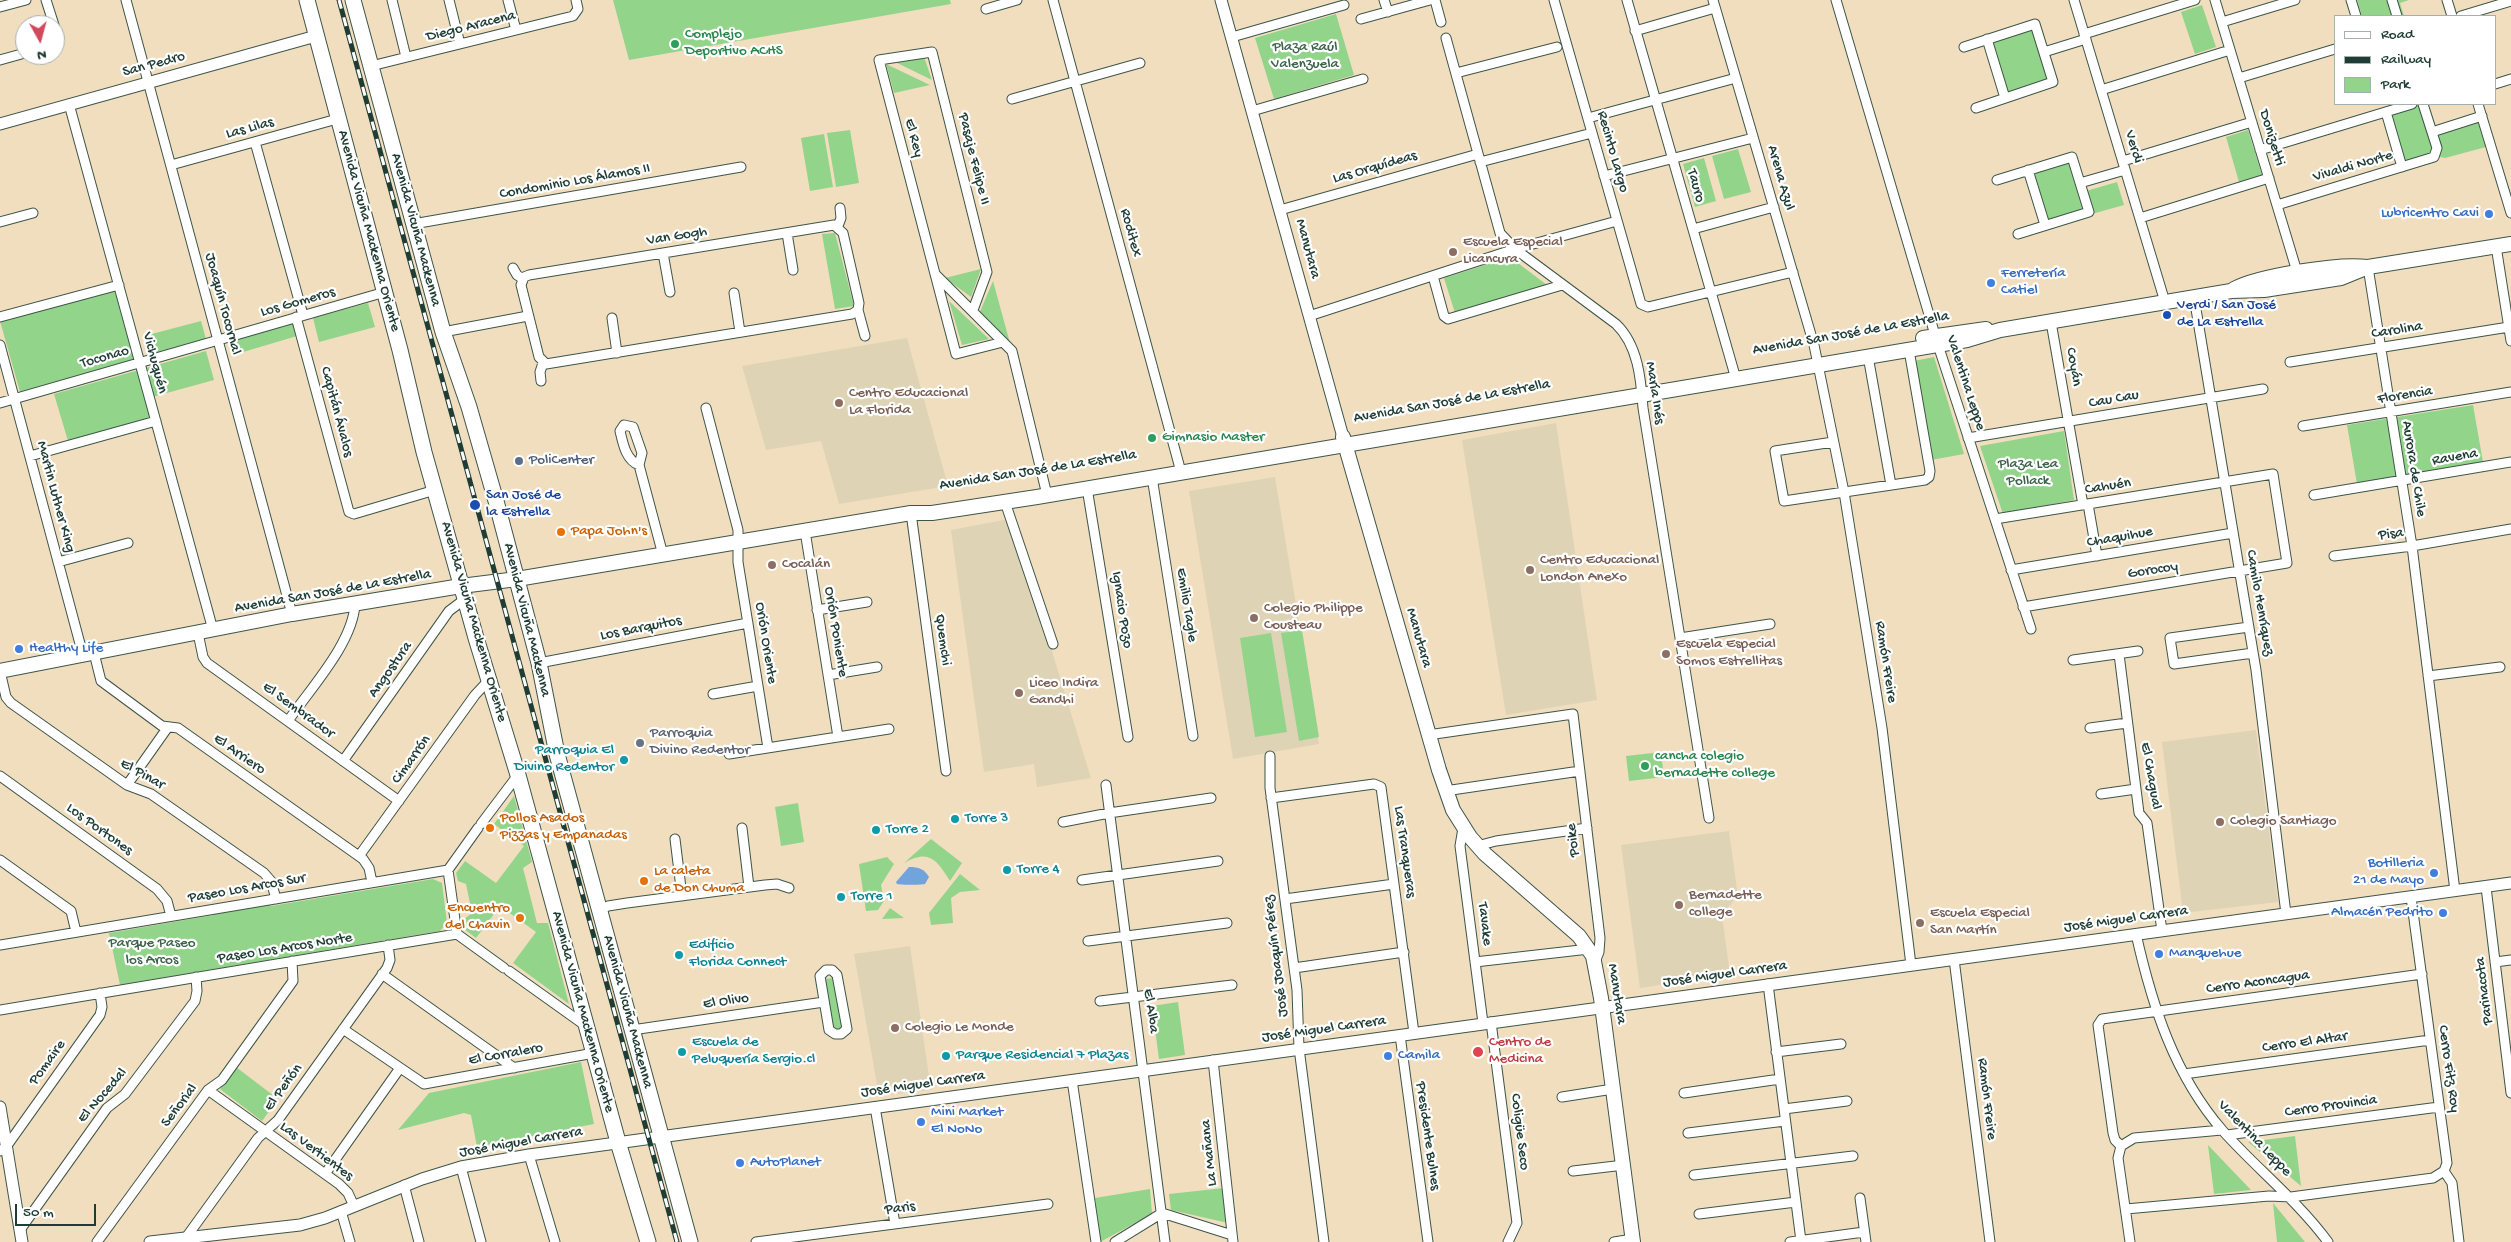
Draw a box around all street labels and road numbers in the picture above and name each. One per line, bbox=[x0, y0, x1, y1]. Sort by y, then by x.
street label: Diego Aracena bbox=[424, 7, 518, 47]
street label: San Pedro bbox=[121, 48, 187, 82]
street label: Donizetti bbox=[2254, 108, 2288, 168]
street label: Recinto Largo bbox=[1592, 109, 1632, 195]
street label: Pasaje Felipe II bbox=[953, 111, 993, 207]
street label: Las Lilas bbox=[224, 114, 276, 144]
street label: El Rey bbox=[899, 117, 927, 159]
street label: Avenida Vicuña Mackenna Oriente bbox=[332, 128, 404, 334]
street label: Verdi bbox=[2120, 128, 2146, 166]
street label: Arena Azul bbox=[1762, 143, 1798, 213]
street label: Las Orquídeas bbox=[1331, 147, 1419, 189]
street label: Vivaldi Norte bbox=[2311, 147, 2395, 187]
street label: Avenida Vicuña Mackenna bbox=[386, 151, 444, 309]
street label: Condominio Los Álamos II bbox=[498, 160, 652, 204]
street label: Tauro bbox=[1682, 167, 1708, 205]
street label: Roditex bbox=[1115, 207, 1145, 259]
street label: Manutara bbox=[1290, 217, 1324, 281]
street label: Van Gogh bbox=[645, 223, 709, 251]
street label: Joaquín Tocornal bbox=[200, 251, 244, 357]
street label: Los Gomeros bbox=[259, 284, 337, 322]
street label: Avenida San José de La Estrella bbox=[1751, 308, 1951, 360]
street label: Carolina bbox=[2370, 318, 2424, 344]
street label: Vichuquén bbox=[137, 330, 171, 396]
street label: Valentina Leppe bbox=[1941, 333, 1989, 433]
street label: Toconao bbox=[79, 343, 131, 373]
street label: Coyán bbox=[2061, 346, 2085, 388]
street label: María Inés bbox=[1640, 360, 1668, 426]
street label: Capitán Ávalos bbox=[315, 365, 357, 459]
street label: Avenida San José de La Estrella bbox=[1352, 376, 1552, 428]
street label: Florencia bbox=[2376, 383, 2434, 409]
street label: Cau Cau bbox=[2088, 387, 2140, 413]
street label: Aurora de Chile bbox=[2397, 420, 2429, 518]
street label: Martin Luther King bbox=[31, 439, 79, 555]
street label: Ravena bbox=[2431, 445, 2479, 471]
street label: Avenida San José de La Estrella bbox=[938, 447, 1138, 495]
street label: Cahuén bbox=[2084, 474, 2132, 500]
street label: Avenida Vicuña Mackenna Oriente bbox=[436, 520, 510, 724]
street label: Chaquihue bbox=[2086, 523, 2154, 553]
street label: Pisa bbox=[2377, 525, 2405, 545]
street label: Avenida Vicuña Mackenna bbox=[498, 541, 554, 699]
street label: Camilo Henríquez bbox=[2241, 549, 2277, 657]
street label: Gorocoy bbox=[2127, 558, 2179, 584]
street label: Avenida San José de La Estrella bbox=[233, 566, 433, 618]
street label: Emilio Tagle bbox=[1171, 567, 1201, 643]
street label: Ignacio Pozo bbox=[1106, 570, 1136, 650]
street label: Orión Poniente bbox=[819, 586, 851, 678]
street label: Orión Oriente bbox=[750, 601, 780, 685]
street label: Manutara bbox=[1401, 606, 1435, 670]
street label: Los Barquitos bbox=[599, 612, 683, 646]
street label: Quemchi bbox=[929, 613, 955, 667]
street label: Ramón Freire bbox=[1870, 620, 1900, 704]
street label: Angostura bbox=[365, 638, 417, 702]
street label: El Sembrador bbox=[258, 679, 338, 743]
street label: El Arriero bbox=[209, 730, 269, 780]
street label: Cimarrón bbox=[388, 732, 436, 788]
street label: El Chagual bbox=[2135, 741, 2165, 811]
street label: El Pinar bbox=[116, 755, 168, 795]
street label: Los Portones bbox=[62, 800, 136, 860]
street label: Las Tranqueras bbox=[1389, 805, 1419, 899]
street label: Poike bbox=[1563, 822, 1585, 858]
street label: Paseo Los Arcos Sur bbox=[187, 870, 307, 908]
street label: José Joaquín Pérez bbox=[1261, 894, 1293, 1018]
street label: Tavake bbox=[1472, 901, 1496, 947]
street label: José Miguel Carrera bbox=[2063, 902, 2189, 938]
street label: Avenida Vicuña Mackenna Oriente bbox=[546, 909, 618, 1115]
street label: Paseo Los Arcos Norte bbox=[216, 929, 354, 969]
street label: Avenida Vicuña Mackenna bbox=[598, 933, 656, 1091]
street label: Parinacota bbox=[2472, 956, 2498, 1026]
street label: José Miguel Carrera bbox=[1662, 957, 1788, 993]
street label: Manutara bbox=[1602, 962, 1630, 1026]
street label: Cerro Aconcagua bbox=[2205, 967, 2311, 999]
street label: El Alba bbox=[1138, 988, 1162, 1034]
street label: El Olivo bbox=[702, 990, 750, 1014]
street label: José Miguel Carrera bbox=[1261, 1012, 1387, 1048]
street label: Cerro Fitz Roy bbox=[2433, 1024, 2463, 1114]
street label: Cerro El Altar bbox=[2261, 1028, 2349, 1058]
street label: Pomaire bbox=[26, 1037, 70, 1089]
street label: El Corralero bbox=[467, 1040, 545, 1070]
street label: Ramón Freire bbox=[1972, 1057, 2000, 1141]
street label: El Peñón bbox=[261, 1061, 307, 1115]
street label: El Nocedal bbox=[74, 1065, 132, 1127]
street label: José Miguel Carrera bbox=[860, 1067, 986, 1103]
street label: Presidente Bulnes bbox=[1410, 1080, 1444, 1192]
street label: Señorial bbox=[158, 1081, 202, 1131]
street label: Cerro Provincia bbox=[2284, 1092, 2378, 1122]
street label: Coligüe Seco bbox=[1505, 1093, 1533, 1171]
street label: Valentina Leppe bbox=[2213, 1097, 2295, 1181]
street label: Las Vertientes bbox=[275, 1118, 357, 1186]
street label: La Mañana bbox=[1198, 1119, 1222, 1187]
street label: José Miguel Carrera bbox=[458, 1123, 584, 1163]
street label: Paris bbox=[884, 1198, 916, 1220]

